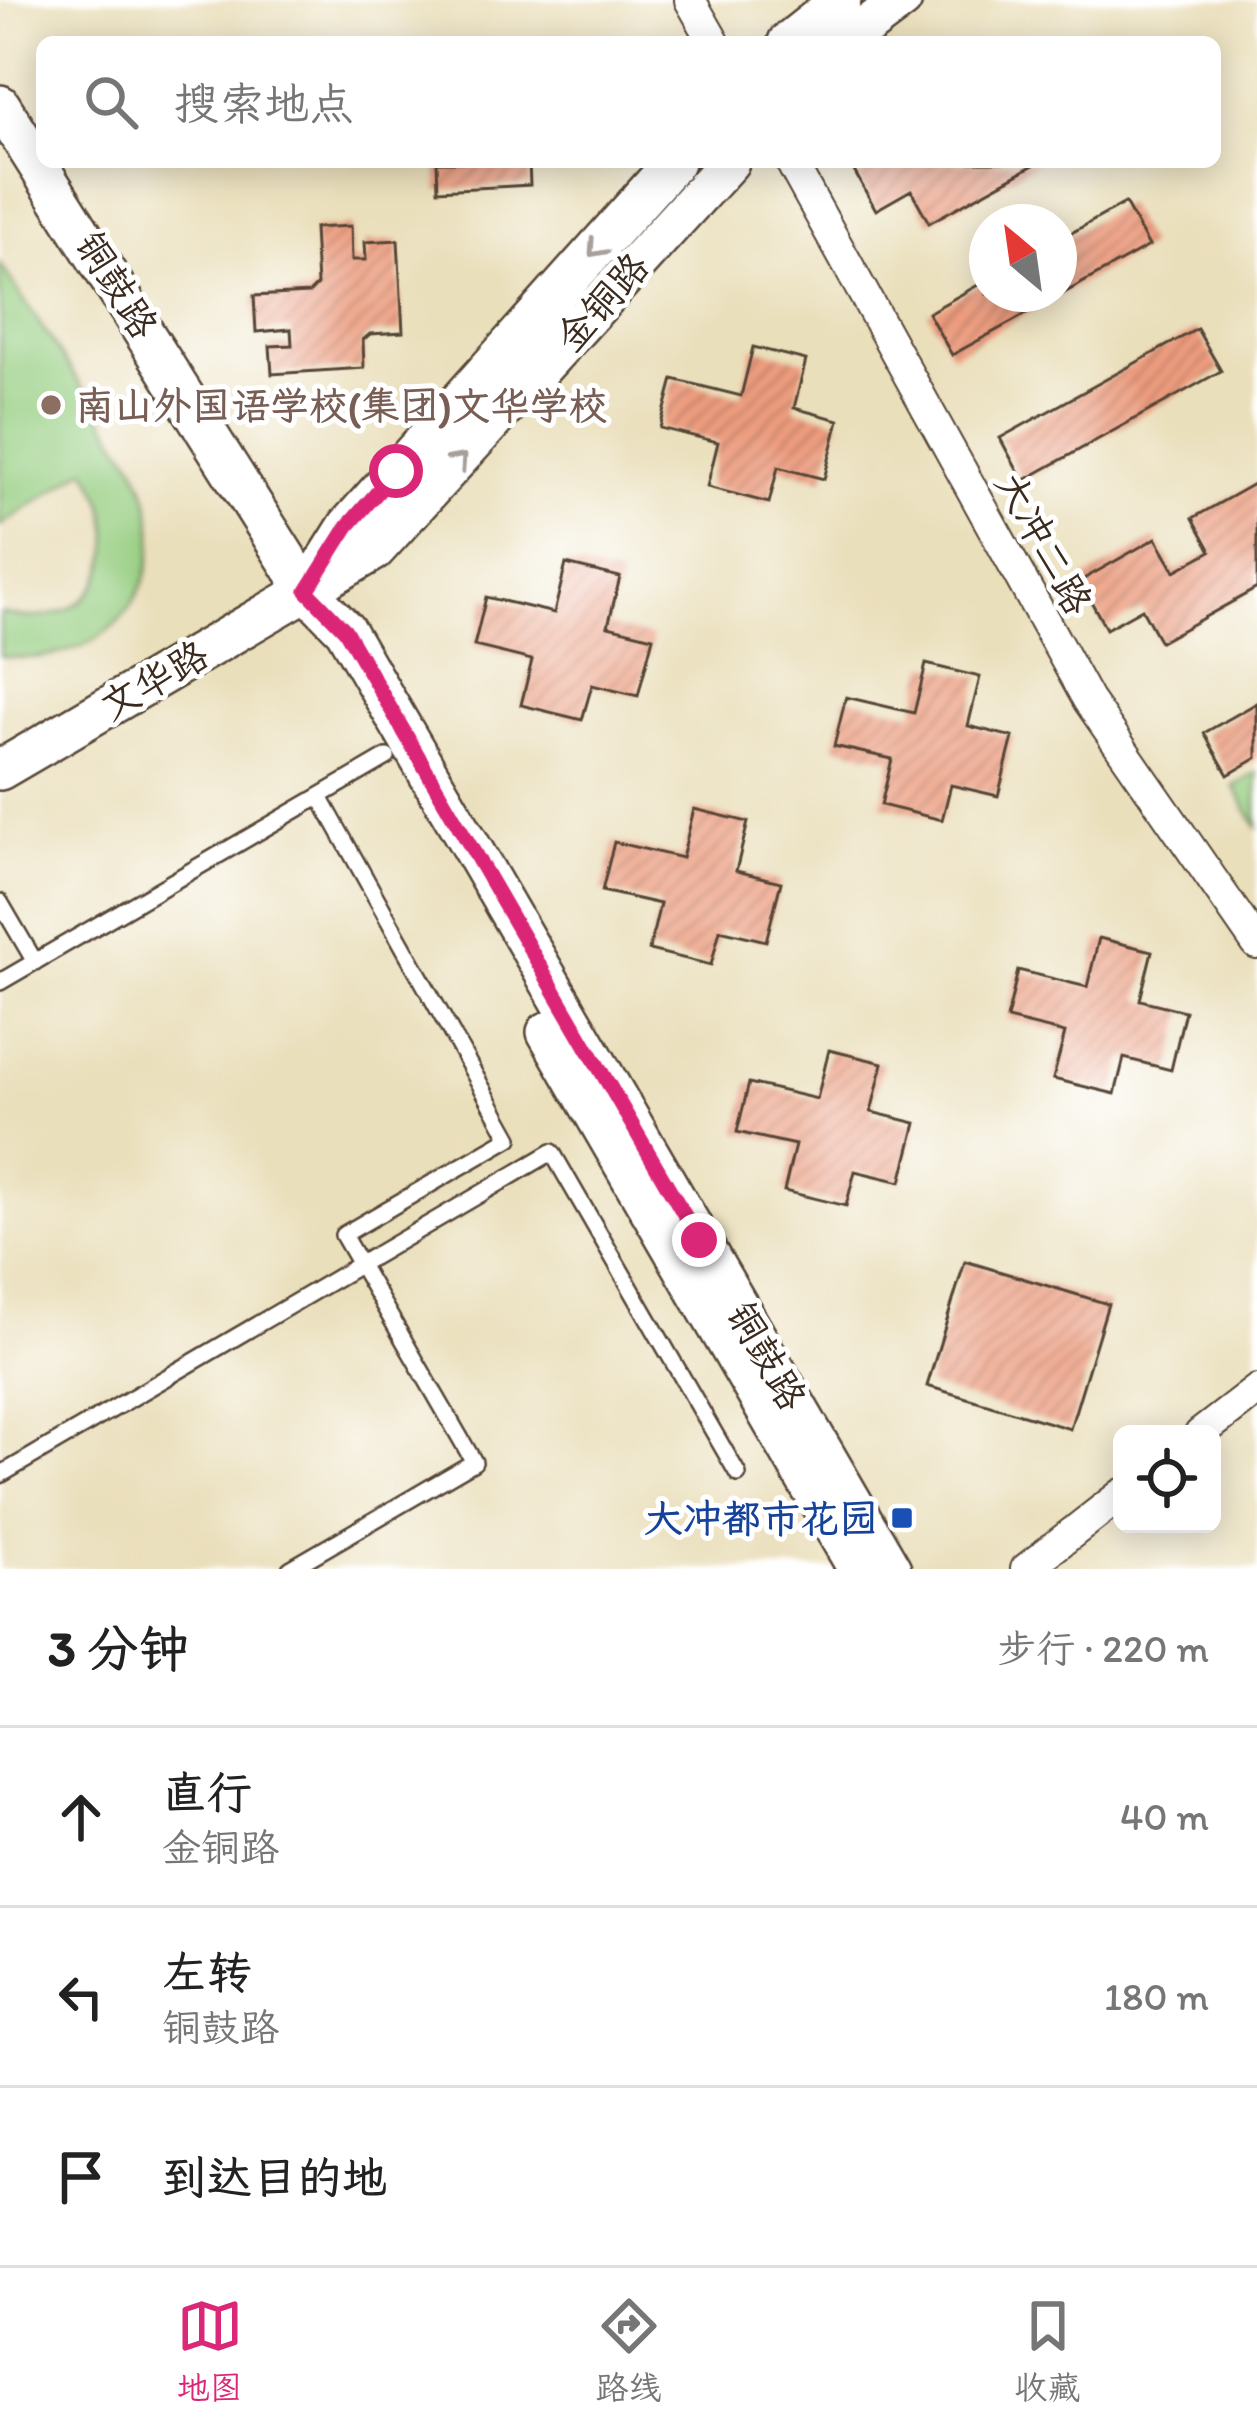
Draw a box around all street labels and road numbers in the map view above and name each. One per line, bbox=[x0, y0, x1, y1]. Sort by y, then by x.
street label: 铜鼓路 bbox=[66, 223, 168, 347]
street label: 金铜路 bbox=[545, 243, 659, 361]
street label: 大冲二路 bbox=[986, 463, 1102, 623]
street label: 文华路 bbox=[92, 630, 216, 730]
street label: 铜鼓路 bbox=[717, 1294, 817, 1418]

